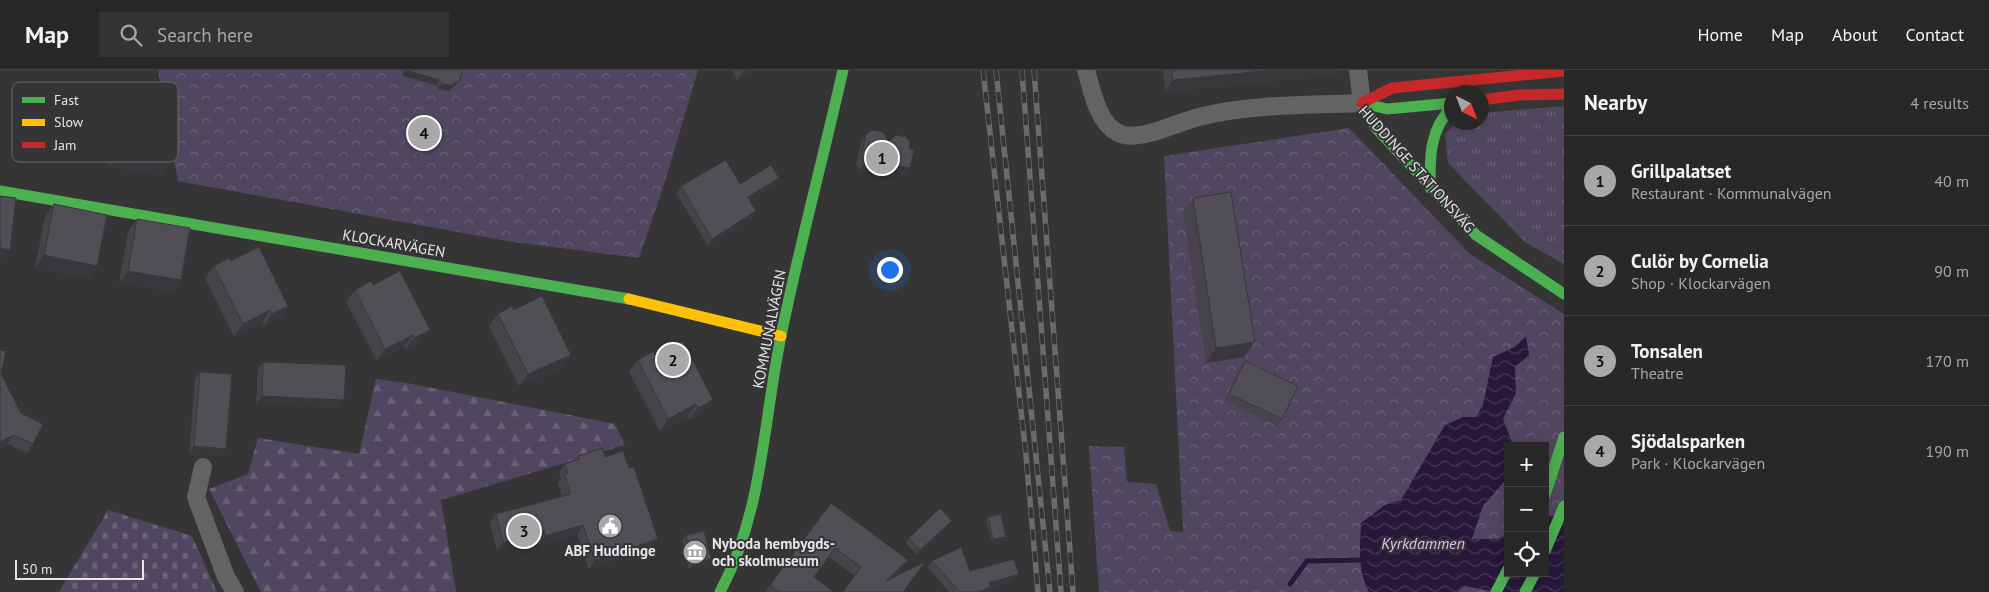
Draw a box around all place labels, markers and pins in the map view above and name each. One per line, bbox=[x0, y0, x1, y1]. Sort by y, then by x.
pin: 4 bbox=[408, 114, 440, 152]
pin: 1 bbox=[866, 139, 898, 177]
pin: 2 bbox=[657, 341, 689, 379]
pin: 3 bbox=[508, 512, 540, 550]
public building icon: ABF Huddinge bbox=[597, 513, 623, 539]
place label: Nyboda hembygds- och skolmuseum bbox=[712, 534, 835, 570]
museum icon: Nyboda hembygds- och skolmuseum bbox=[682, 539, 708, 565]
place label: ABF Huddinge bbox=[564, 541, 656, 560]

